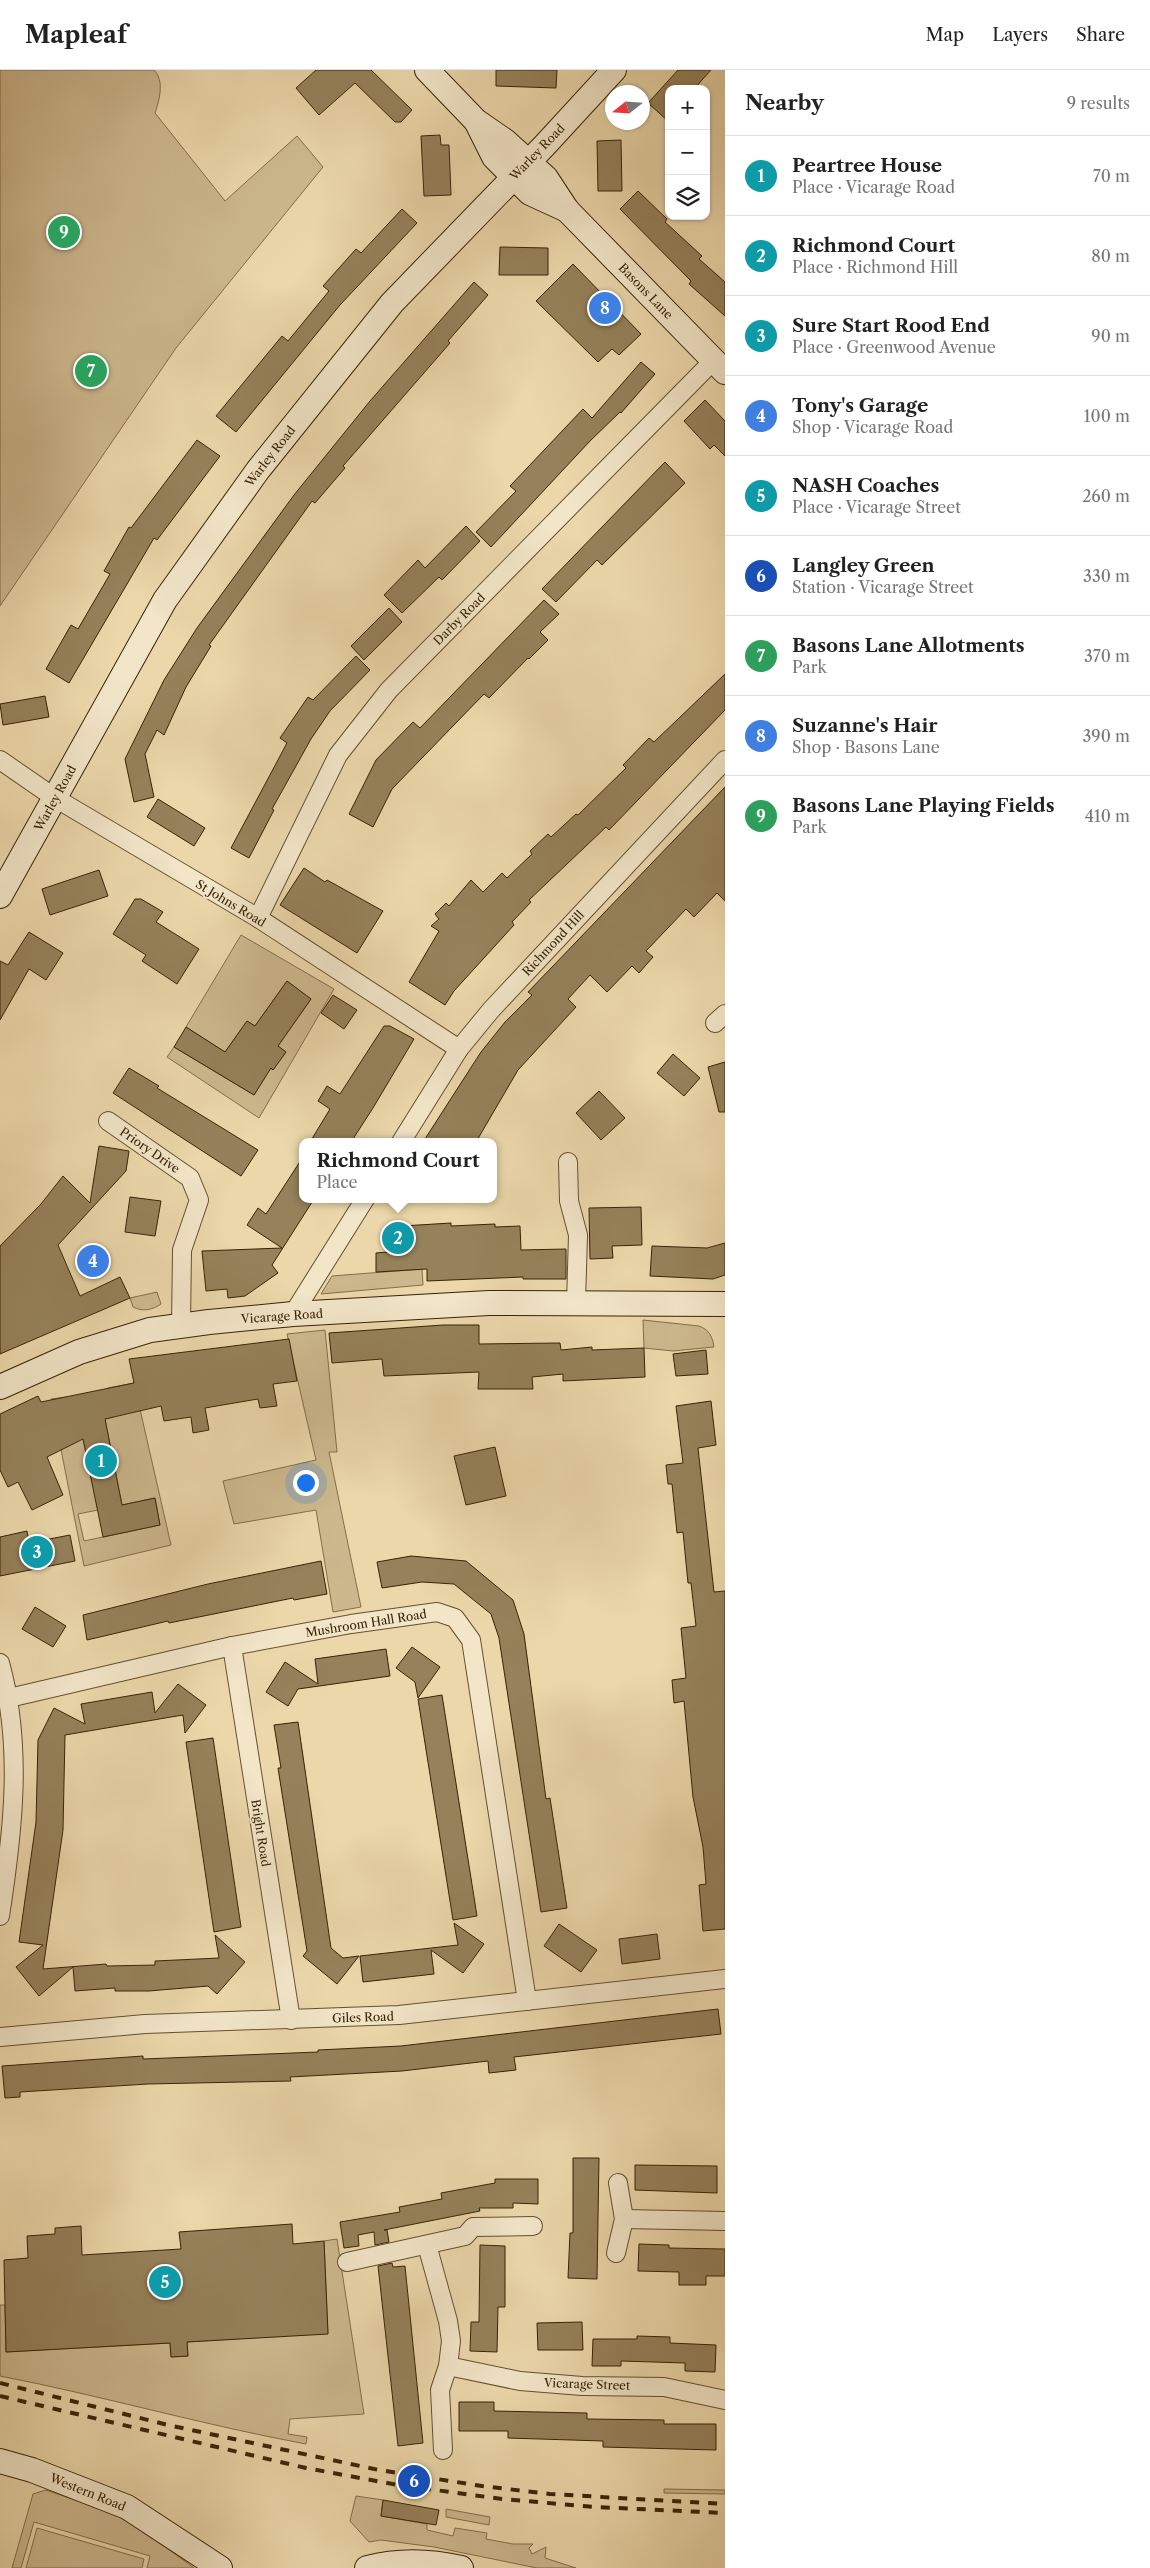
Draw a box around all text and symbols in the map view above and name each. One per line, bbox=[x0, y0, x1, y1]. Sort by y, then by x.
text: Mapleaf bbox=[25, 20, 127, 49]
text: Map bbox=[926, 24, 964, 46]
text: Layers bbox=[992, 24, 1048, 46]
text: Share bbox=[1076, 24, 1125, 46]
north arrow bbox=[605, 85, 650, 130]
map controls bbox=[665, 85, 710, 220]
button: + bbox=[665, 85, 710, 130]
text: Nearby bbox=[745, 90, 824, 115]
text: 9 results bbox=[1067, 93, 1130, 113]
street label: Warley Road bbox=[506, 120, 568, 184]
button: − bbox=[665, 130, 710, 175]
text: Peartree House bbox=[792, 154, 942, 177]
text: 1 bbox=[757, 166, 765, 186]
text: 70 m bbox=[1093, 166, 1130, 186]
button: layers bbox=[665, 175, 710, 220]
text: Place · Vicarage Road bbox=[792, 177, 955, 197]
pin: 9 bbox=[48, 213, 80, 251]
text: Richmond Court bbox=[792, 234, 955, 257]
text: 2 bbox=[756, 246, 766, 266]
text: 80 m bbox=[1091, 246, 1130, 266]
text: Place · Richmond Hill bbox=[792, 257, 958, 277]
street label: Basons Lane bbox=[616, 260, 676, 322]
pin: 8 bbox=[589, 289, 621, 327]
text: Sure Start Rood End bbox=[792, 314, 990, 337]
text: 3 bbox=[756, 326, 766, 346]
text: 90 m bbox=[1091, 326, 1130, 346]
text: Place · Greenwood Avenue bbox=[792, 337, 996, 357]
pin: 7 bbox=[75, 352, 107, 390]
text: Tony's Garage bbox=[792, 394, 928, 417]
text: 4 bbox=[756, 406, 766, 426]
text: 100 m bbox=[1084, 406, 1130, 426]
text: Shop · Vicarage Road bbox=[792, 417, 953, 437]
street label: Warley Road bbox=[241, 422, 299, 490]
text: NASH Coaches bbox=[792, 474, 939, 497]
text: 5 bbox=[757, 486, 765, 506]
text: 260 m bbox=[1082, 486, 1130, 506]
text: Place · Vicarage Street bbox=[792, 497, 961, 517]
text: Langley Green bbox=[792, 554, 935, 577]
text: 6 bbox=[756, 566, 766, 586]
text: 330 m bbox=[1083, 566, 1130, 586]
text: Station · Vicarage Street bbox=[792, 577, 974, 597]
street label: Darby Road bbox=[430, 589, 489, 648]
text: Basons Lane Allotments bbox=[792, 634, 1025, 657]
text: 7 bbox=[757, 646, 765, 666]
text: 370 m bbox=[1084, 646, 1130, 666]
text: Park bbox=[792, 657, 827, 677]
text: Suzanne's Hair bbox=[792, 714, 938, 737]
text: 8 bbox=[756, 726, 766, 746]
text: 390 m bbox=[1083, 726, 1130, 746]
text: Shop · Basons Lane bbox=[792, 737, 940, 757]
street label: Warley Road bbox=[30, 762, 80, 834]
text: Basons Lane Playing Fields bbox=[792, 794, 1055, 817]
text: 9 bbox=[756, 806, 766, 826]
text: 410 m bbox=[1085, 806, 1130, 826]
text: Park bbox=[792, 817, 827, 837]
street label: St Johns Road bbox=[193, 876, 269, 930]
street label: Richmond Hill bbox=[519, 907, 587, 979]
street label: Priory Drive bbox=[117, 1124, 183, 1176]
popup bbox=[299, 1138, 497, 1203]
text: Richmond Court bbox=[316, 1149, 480, 1172]
text: Place bbox=[316, 1172, 358, 1192]
pin: 2 bbox=[382, 1219, 414, 1257]
pin: 4 bbox=[77, 1242, 109, 1280]
street label: Vicarage Road bbox=[240, 1306, 324, 1326]
pin: 1 bbox=[85, 1442, 117, 1480]
your location bbox=[293, 1470, 319, 1496]
pin: 3 bbox=[21, 1533, 53, 1571]
street label: Mushroom Hall Road bbox=[304, 1606, 428, 1640]
street label: Bright Road bbox=[248, 1798, 274, 1868]
street label: Giles Road bbox=[332, 2008, 395, 2026]
pin: 5 bbox=[149, 2263, 181, 2301]
street label: Vicarage Street bbox=[543, 2375, 631, 2393]
pin: 6 bbox=[398, 2462, 430, 2500]
street label: Western Road bbox=[47, 2470, 129, 2514]

